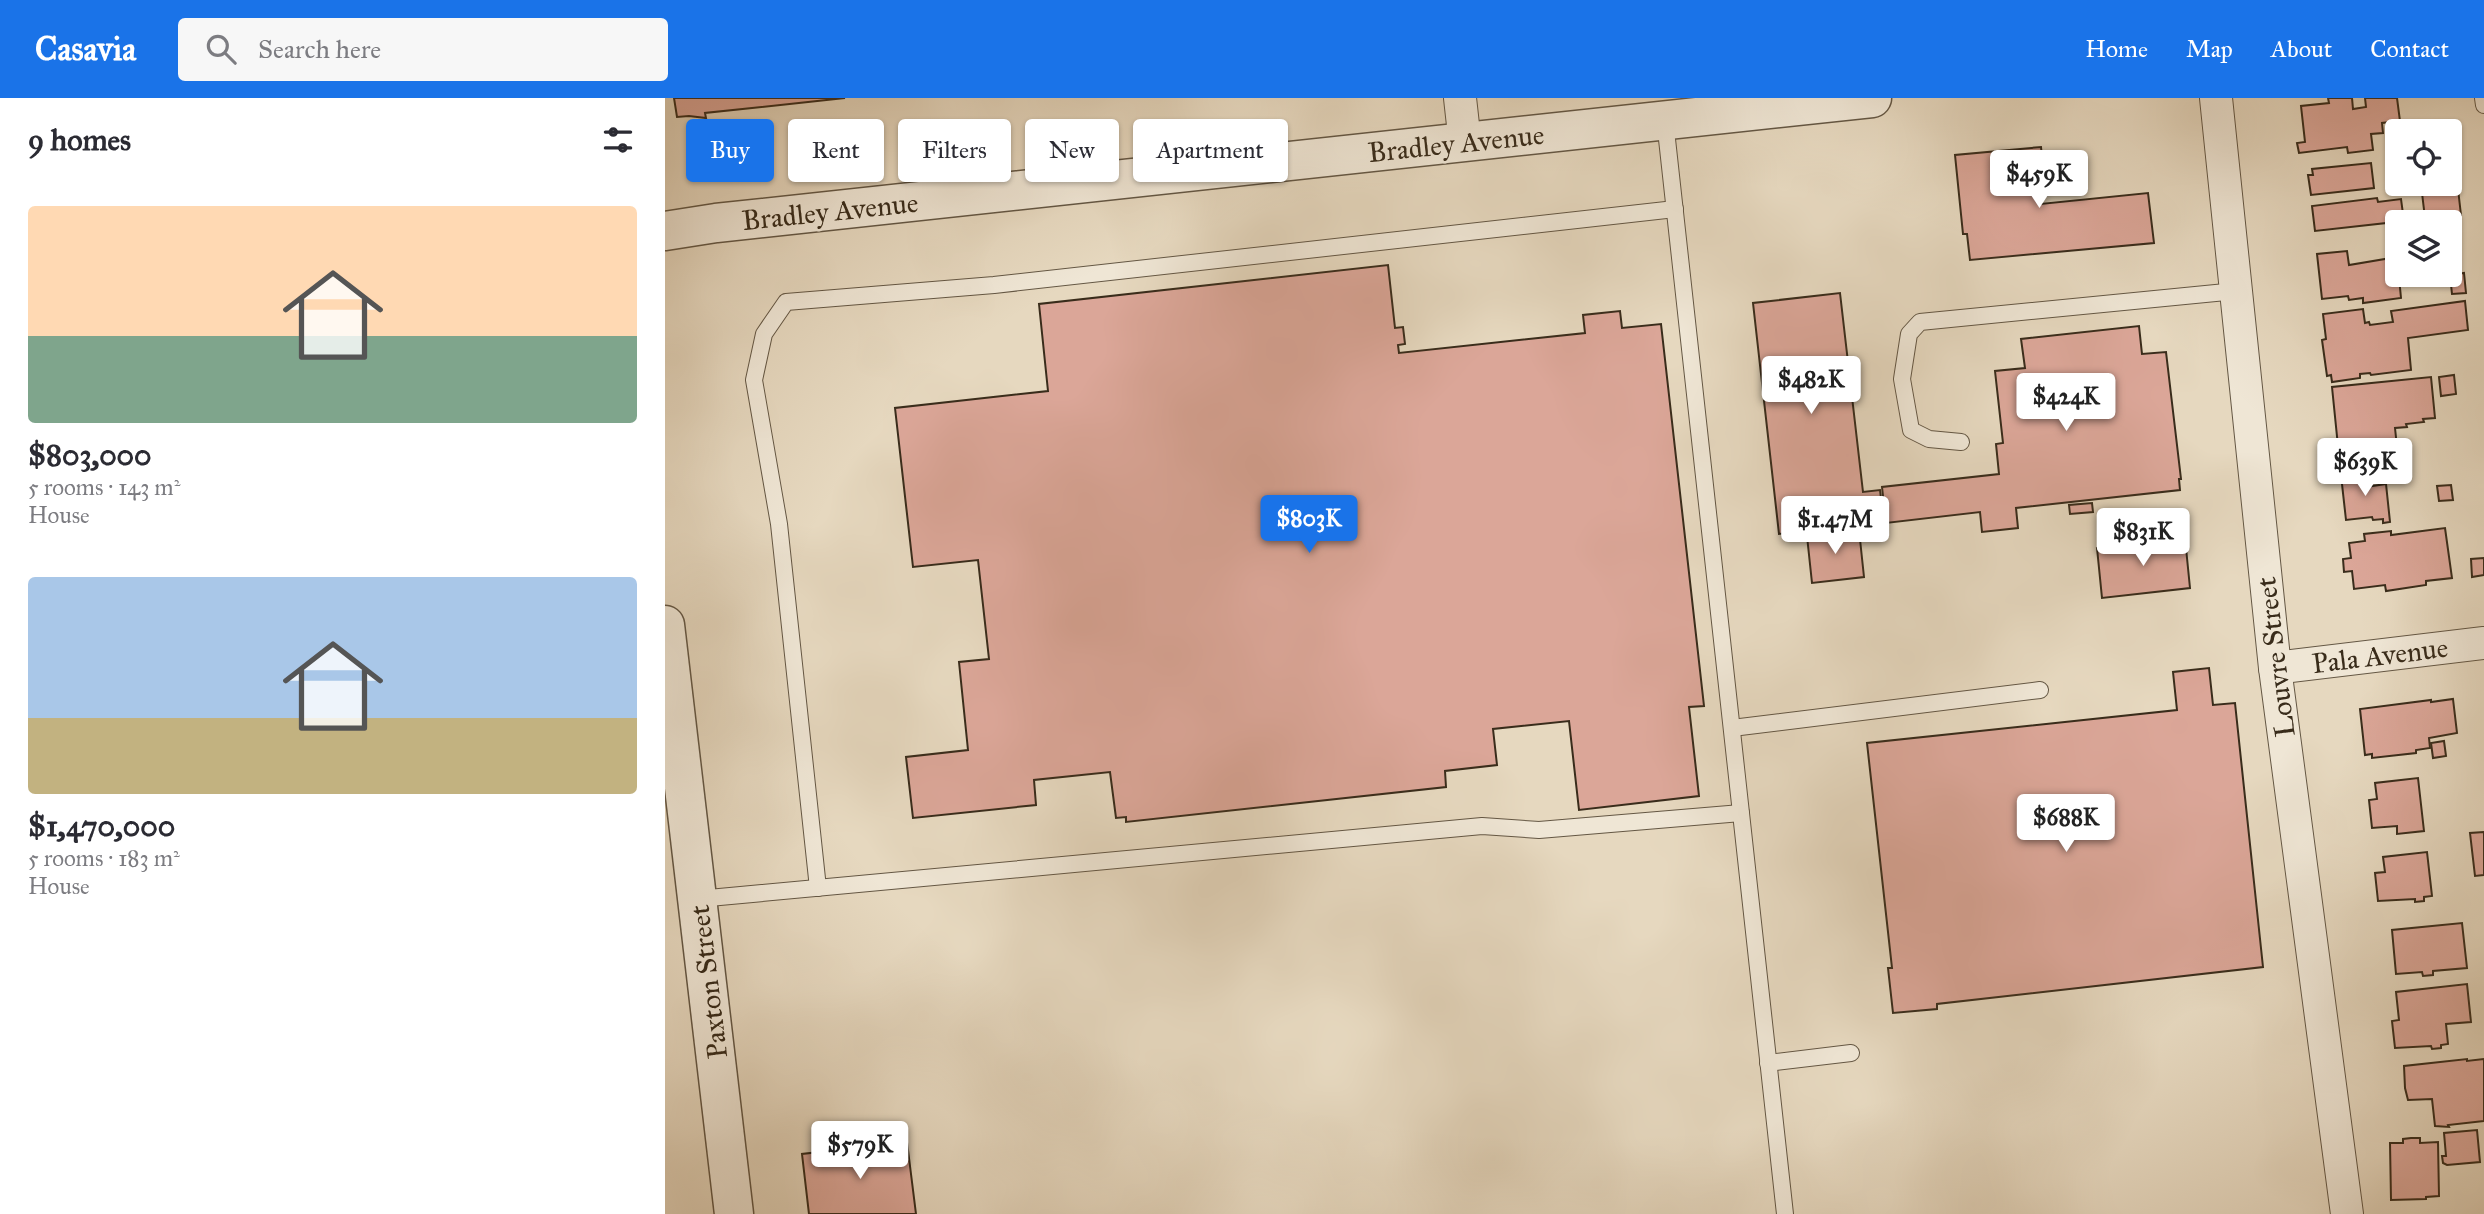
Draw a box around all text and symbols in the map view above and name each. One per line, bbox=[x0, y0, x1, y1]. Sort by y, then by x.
search box bbox=[178, 18, 668, 81]
text: Casavia bbox=[35, 29, 136, 69]
icon: search bbox=[202, 30, 240, 68]
text: Search here bbox=[258, 33, 381, 65]
text: Home bbox=[2085, 34, 2148, 64]
text: Map bbox=[2186, 34, 2233, 64]
text: About bbox=[2271, 34, 2332, 64]
text: Contact bbox=[2370, 34, 2449, 64]
street label: Bradley Avenue bbox=[1366, 117, 1546, 170]
chip: Buy bbox=[686, 119, 774, 182]
chip: Rent bbox=[788, 119, 884, 182]
chip: Filters bbox=[898, 119, 1011, 182]
chip: New bbox=[1025, 119, 1119, 182]
chip: Apartment bbox=[1133, 119, 1288, 182]
map controls bbox=[2385, 119, 2462, 287]
button: locate bbox=[2385, 119, 2462, 196]
icon: filters bbox=[599, 121, 637, 159]
text: 9 homes bbox=[28, 122, 131, 158]
pin: $459K bbox=[1990, 150, 2088, 210]
text: $459K bbox=[2006, 159, 2072, 187]
street label: Bradley Avenue bbox=[740, 185, 920, 238]
button: layers bbox=[2385, 210, 2462, 287]
icon: home bbox=[270, 252, 396, 378]
pin: $482K bbox=[1762, 356, 1860, 416]
text: $482K bbox=[1778, 365, 1844, 393]
pin: $424K bbox=[2017, 374, 2115, 433]
text: $424K bbox=[2032, 382, 2100, 410]
text: $803,000 bbox=[28, 437, 152, 473]
pin: $639K bbox=[2316, 438, 2414, 498]
text: $639K bbox=[2333, 447, 2397, 475]
text: 5 rooms · 143 m² bbox=[28, 473, 180, 501]
pin: $803K bbox=[1260, 496, 1358, 555]
pin: $1.47M bbox=[1778, 496, 1892, 556]
text: House bbox=[28, 501, 90, 529]
text: $803K bbox=[1277, 504, 1341, 532]
text: $1.47M bbox=[1797, 505, 1873, 533]
pin: $831K bbox=[2094, 508, 2192, 568]
text: $831K bbox=[2113, 517, 2173, 545]
street label: Louvre Street bbox=[2248, 575, 2303, 739]
icon: home bbox=[270, 623, 396, 749]
street label: Pala Avenue bbox=[2310, 630, 2450, 681]
pin: $688K bbox=[2017, 794, 2115, 854]
text: $688K bbox=[2033, 803, 2099, 831]
text: $1,470,000 bbox=[28, 808, 175, 844]
text: 5 rooms · 183 m² bbox=[28, 844, 180, 872]
text: House bbox=[28, 872, 90, 900]
street label: Paxton Street bbox=[682, 903, 735, 1061]
pin: $579K bbox=[811, 1122, 909, 1181]
text: $579K bbox=[827, 1130, 893, 1158]

